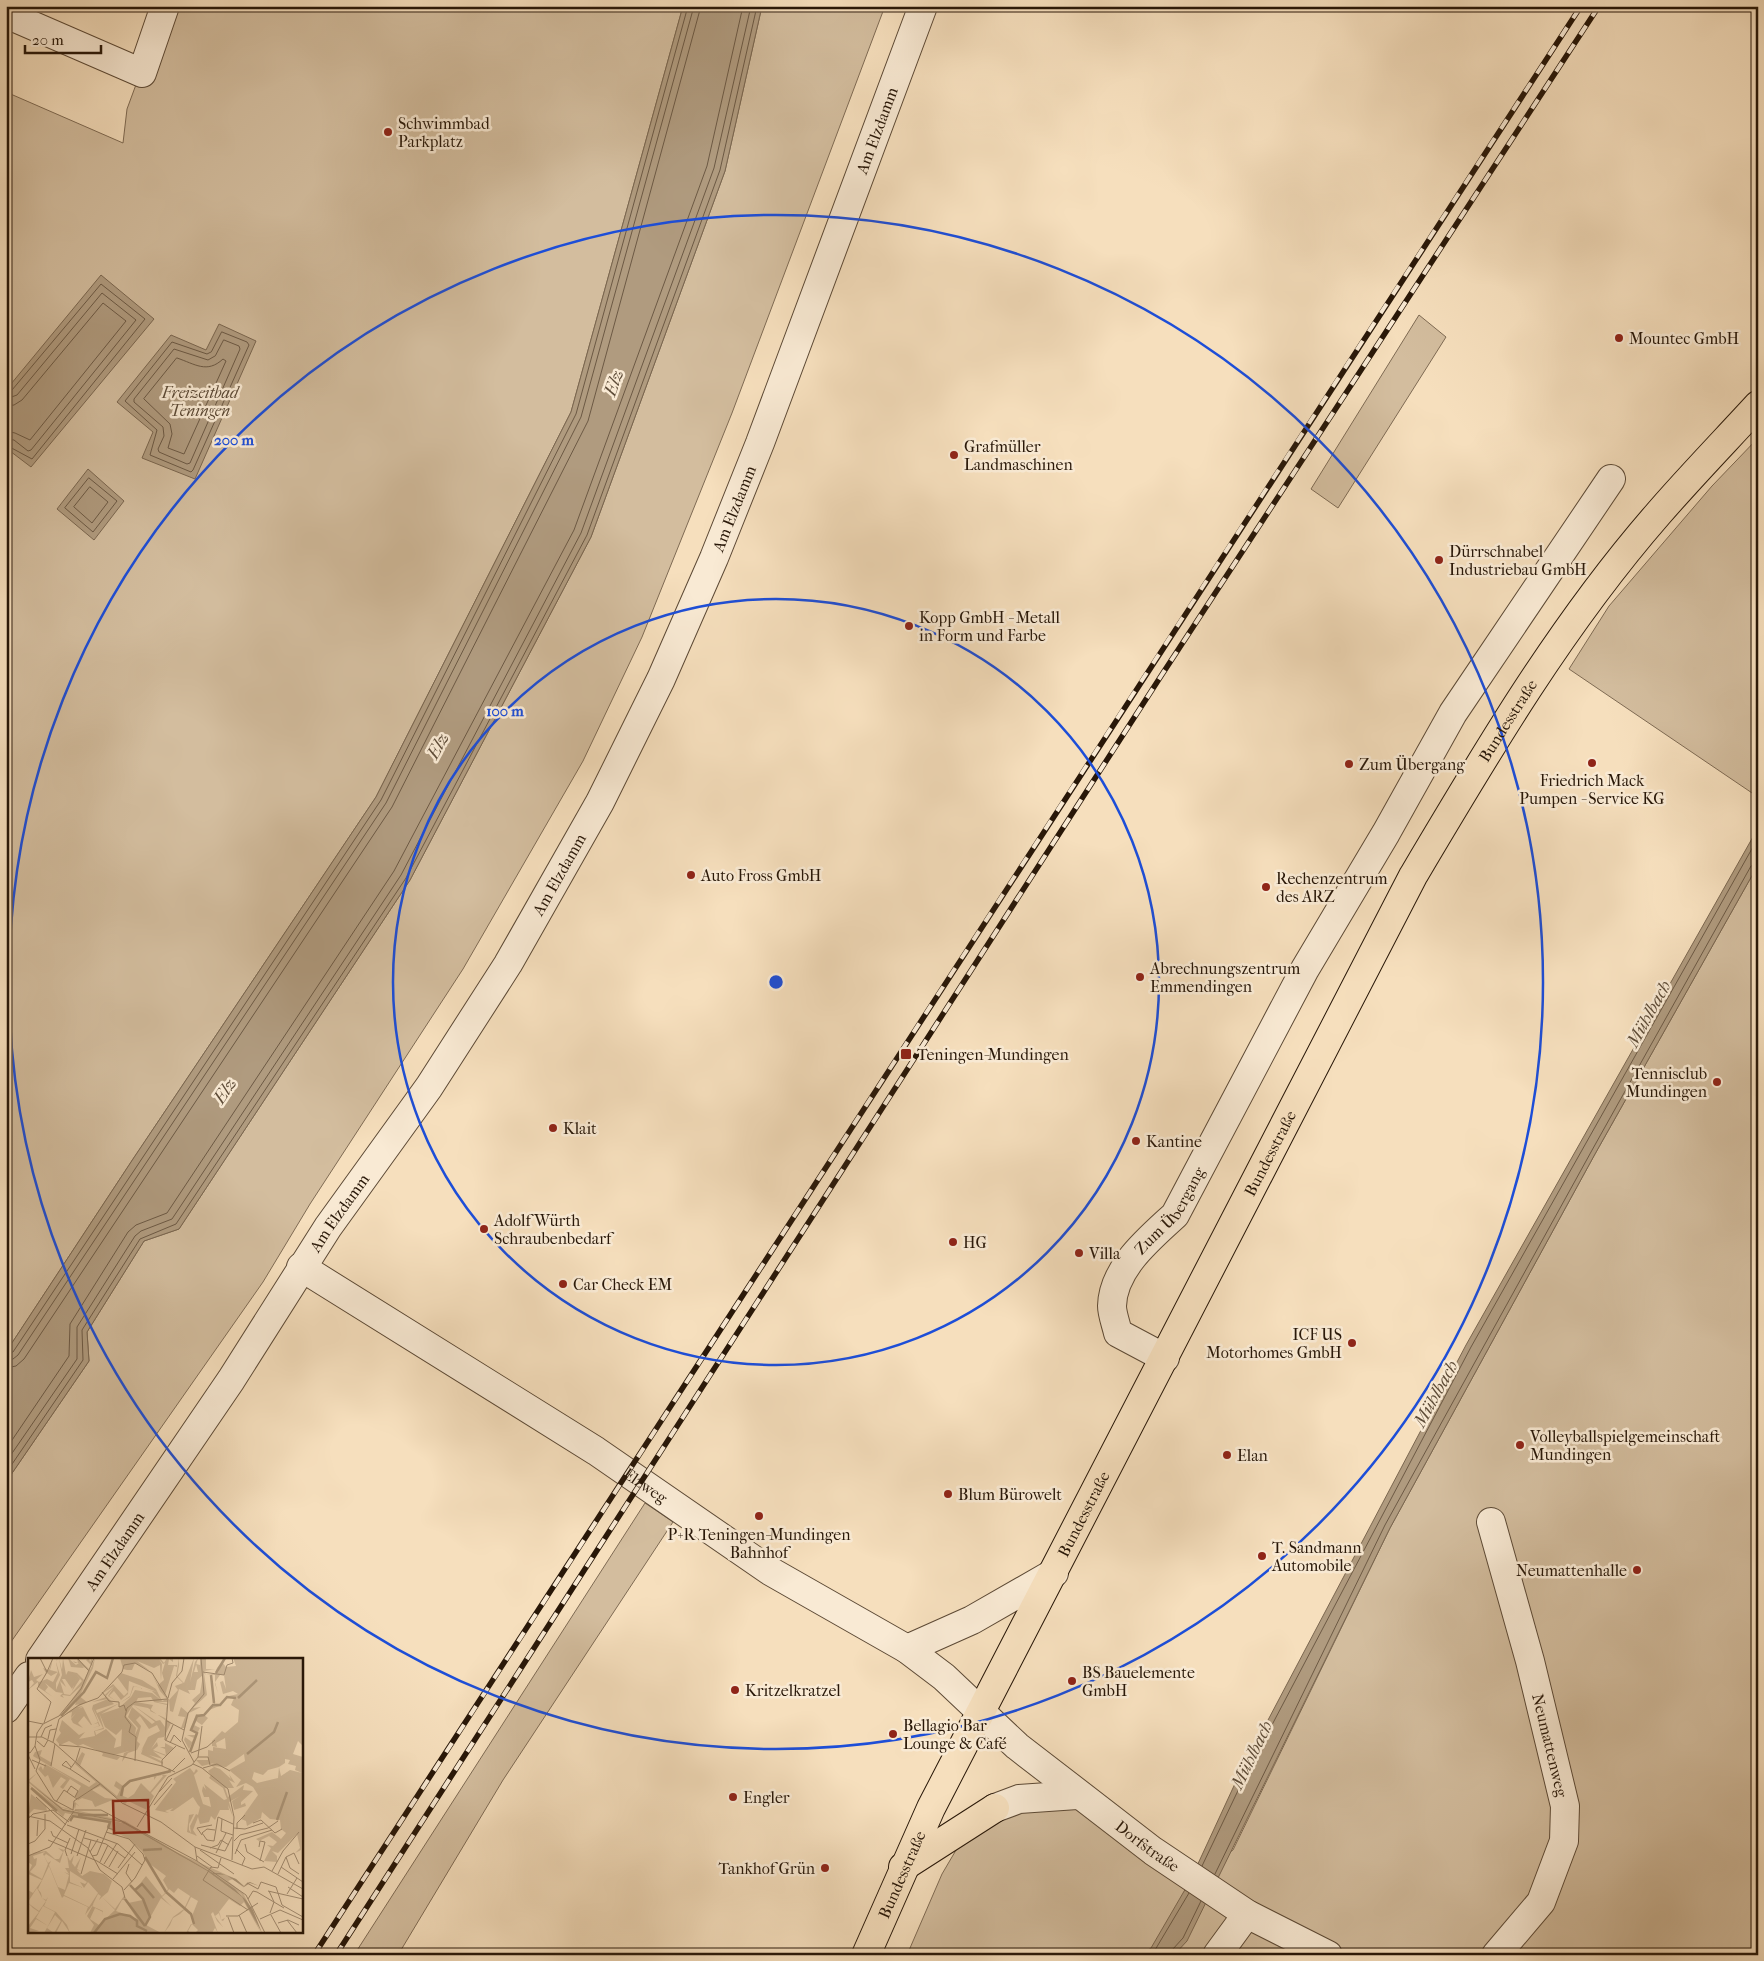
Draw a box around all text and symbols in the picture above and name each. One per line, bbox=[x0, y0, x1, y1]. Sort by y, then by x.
scale bar bbox=[25, 22, 101, 54]
text: 20 m bbox=[32, 31, 64, 49]
street label: Am Elzdamm bbox=[851, 84, 902, 177]
place label: Schwimmbad Parkplatz bbox=[398, 114, 490, 151]
marker: Schwimmbad Parkplatz bbox=[382, 126, 394, 138]
place label: Mountec GmbH bbox=[1629, 329, 1739, 348]
marker: Mountec GmbH bbox=[1613, 332, 1625, 344]
water label: Elz bbox=[599, 367, 628, 400]
park label: Freizeitbad Teningen bbox=[161, 383, 240, 420]
text: 200 m bbox=[214, 431, 254, 449]
place label: Grafmüller Landmaschinen bbox=[964, 437, 1073, 474]
marker: Grafmüller Landmaschinen bbox=[948, 449, 960, 461]
street label: Am Elzdamm bbox=[708, 462, 760, 555]
place label: Dürrschnabel Industriebau GmbH bbox=[1449, 542, 1587, 579]
marker: Dürrschnabel Industriebau GmbH bbox=[1433, 554, 1445, 566]
place label: Kopp GmbH - Metall in Form und Farbe bbox=[919, 608, 1061, 645]
marker: Kopp GmbH - Metall in Form und Farbe bbox=[903, 620, 915, 632]
street label: Bundesstraße bbox=[1474, 676, 1541, 765]
text: 100 m bbox=[486, 702, 524, 720]
water label: Elz bbox=[422, 729, 454, 763]
place label: Zum Übergang bbox=[1359, 755, 1465, 774]
marker: Friedrich Mack Pumpen - Service KG bbox=[1586, 757, 1598, 769]
marker: Zum Übergang bbox=[1343, 758, 1355, 770]
place label: Friedrich Mack Pumpen - Service KG bbox=[1519, 771, 1665, 808]
street label: Am Elzdamm bbox=[528, 829, 590, 920]
place label: Auto Fross GmbH bbox=[700, 866, 822, 885]
marker: Auto Fross GmbH bbox=[685, 869, 697, 881]
place label: Rechenzentrum des ARZ bbox=[1276, 869, 1388, 906]
marker: Rechenzentrum des ARZ bbox=[1260, 881, 1272, 893]
place label: Abrechnungszentrum Emmendingen bbox=[1149, 959, 1301, 996]
marker: Abrechnungszentrum Emmendingen bbox=[1134, 971, 1146, 983]
centre of rings bbox=[767, 973, 785, 991]
water label: Mühlbach bbox=[1621, 977, 1676, 1053]
place label: Teningen-Mundingen bbox=[917, 1045, 1069, 1064]
marker: Teningen-Mundingen bbox=[899, 1047, 913, 1061]
place label: Tennisclub Mundingen bbox=[1626, 1064, 1708, 1101]
water label: Elz bbox=[208, 1074, 241, 1109]
marker: Tennisclub Mundingen bbox=[1711, 1076, 1723, 1088]
street label: Bundesstraße bbox=[1240, 1107, 1300, 1199]
place label: Klait bbox=[563, 1119, 597, 1138]
marker: Klait bbox=[547, 1122, 559, 1134]
place label: Kantine bbox=[1146, 1132, 1202, 1151]
marker: Kantine bbox=[1130, 1135, 1142, 1147]
street label: Zum Übergang bbox=[1130, 1163, 1208, 1258]
street label: Am Elzdamm bbox=[305, 1169, 373, 1256]
place label: Adolf Würth Schraubenbedarf bbox=[493, 1211, 615, 1248]
marker: Adolf Würth Schraubenbedarf bbox=[478, 1223, 490, 1235]
place label: HG bbox=[963, 1233, 987, 1252]
marker: HG bbox=[947, 1236, 959, 1248]
place label: Villa bbox=[1088, 1244, 1121, 1263]
marker: Villa bbox=[1073, 1247, 1085, 1259]
place label: Car Check EM bbox=[573, 1275, 672, 1294]
marker: Car Check EM bbox=[557, 1278, 569, 1290]
place label: ICF US Motorhomes GmbH bbox=[1206, 1325, 1342, 1362]
marker: ICF US Motorhomes GmbH bbox=[1346, 1337, 1358, 1349]
water label: Mühlbach bbox=[1408, 1357, 1463, 1433]
place label: Volleyballspielgemeinschaft Mundingen bbox=[1529, 1427, 1721, 1464]
marker: Volleyballspielgemeinschaft Mundingen bbox=[1514, 1439, 1526, 1451]
place label: Elan bbox=[1237, 1446, 1269, 1465]
marker: Elan bbox=[1221, 1449, 1233, 1461]
street label: Elzweg bbox=[620, 1463, 672, 1507]
street label: Bundesstraße bbox=[1053, 1468, 1113, 1560]
place label: Blum Bürowelt bbox=[958, 1485, 1062, 1504]
marker: Blum Bürowelt bbox=[942, 1488, 954, 1500]
street label: Am Elzdamm bbox=[80, 1507, 148, 1595]
marker: P+R Teningen-Mundingen Bahnhof bbox=[753, 1510, 765, 1522]
place label: P+R Teningen-Mundingen Bahnhof bbox=[668, 1525, 851, 1562]
place label: T. Sandmann Automobile bbox=[1271, 1538, 1362, 1575]
marker: T. Sandmann Automobile bbox=[1256, 1550, 1268, 1562]
place label: Neumattenhalle bbox=[1516, 1561, 1627, 1580]
marker: Neumattenhalle bbox=[1631, 1564, 1643, 1576]
inset map bbox=[28, 1658, 302, 1934]
place label: BS Bauelemente GmbH bbox=[1082, 1663, 1195, 1700]
marker: BS Bauelemente GmbH bbox=[1066, 1675, 1078, 1687]
place label: Kritzelkratzel bbox=[745, 1681, 841, 1700]
marker: Kritzelkratzel bbox=[729, 1684, 741, 1696]
street label: Neumattenweg bbox=[1529, 1692, 1572, 1799]
place label: Bellagio Bar Lounge & Café bbox=[903, 1716, 1007, 1753]
water label: Mühlbach bbox=[1226, 1718, 1277, 1794]
marker: Bellagio Bar Lounge & Café bbox=[887, 1728, 899, 1740]
place label: Engler bbox=[743, 1788, 790, 1807]
marker: Engler bbox=[727, 1791, 739, 1803]
street label: Dorfstraße bbox=[1112, 1816, 1183, 1876]
street label: Bundesstraße bbox=[874, 1828, 929, 1921]
place label: Tankhof Grün bbox=[719, 1859, 816, 1878]
marker: Tankhof Grün bbox=[819, 1862, 831, 1874]

